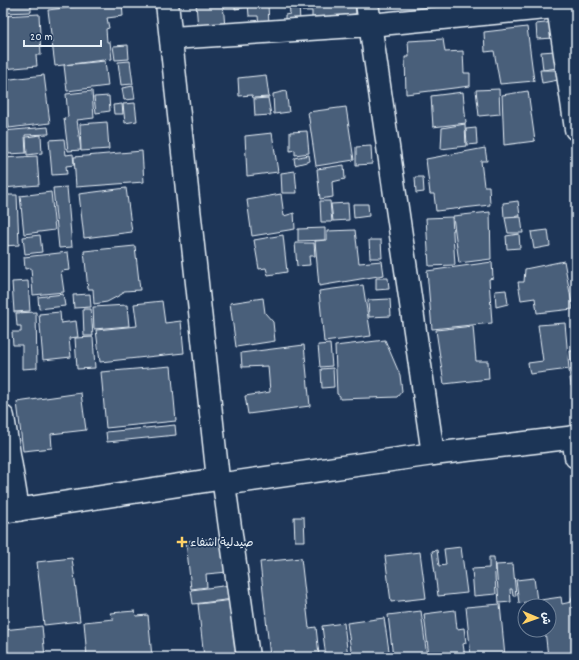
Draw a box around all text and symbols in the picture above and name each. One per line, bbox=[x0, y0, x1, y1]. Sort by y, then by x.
scale bar bbox=[24, 22, 101, 48]
text: 20 m bbox=[30, 29, 53, 46]
place label: صيدلية اشفاء bbox=[190, 535, 254, 552]
marker: صيدلية اشفاء bbox=[177, 537, 187, 547]
north arrow bbox=[517, 598, 557, 638]
text: ش bbox=[537, 612, 553, 625]

